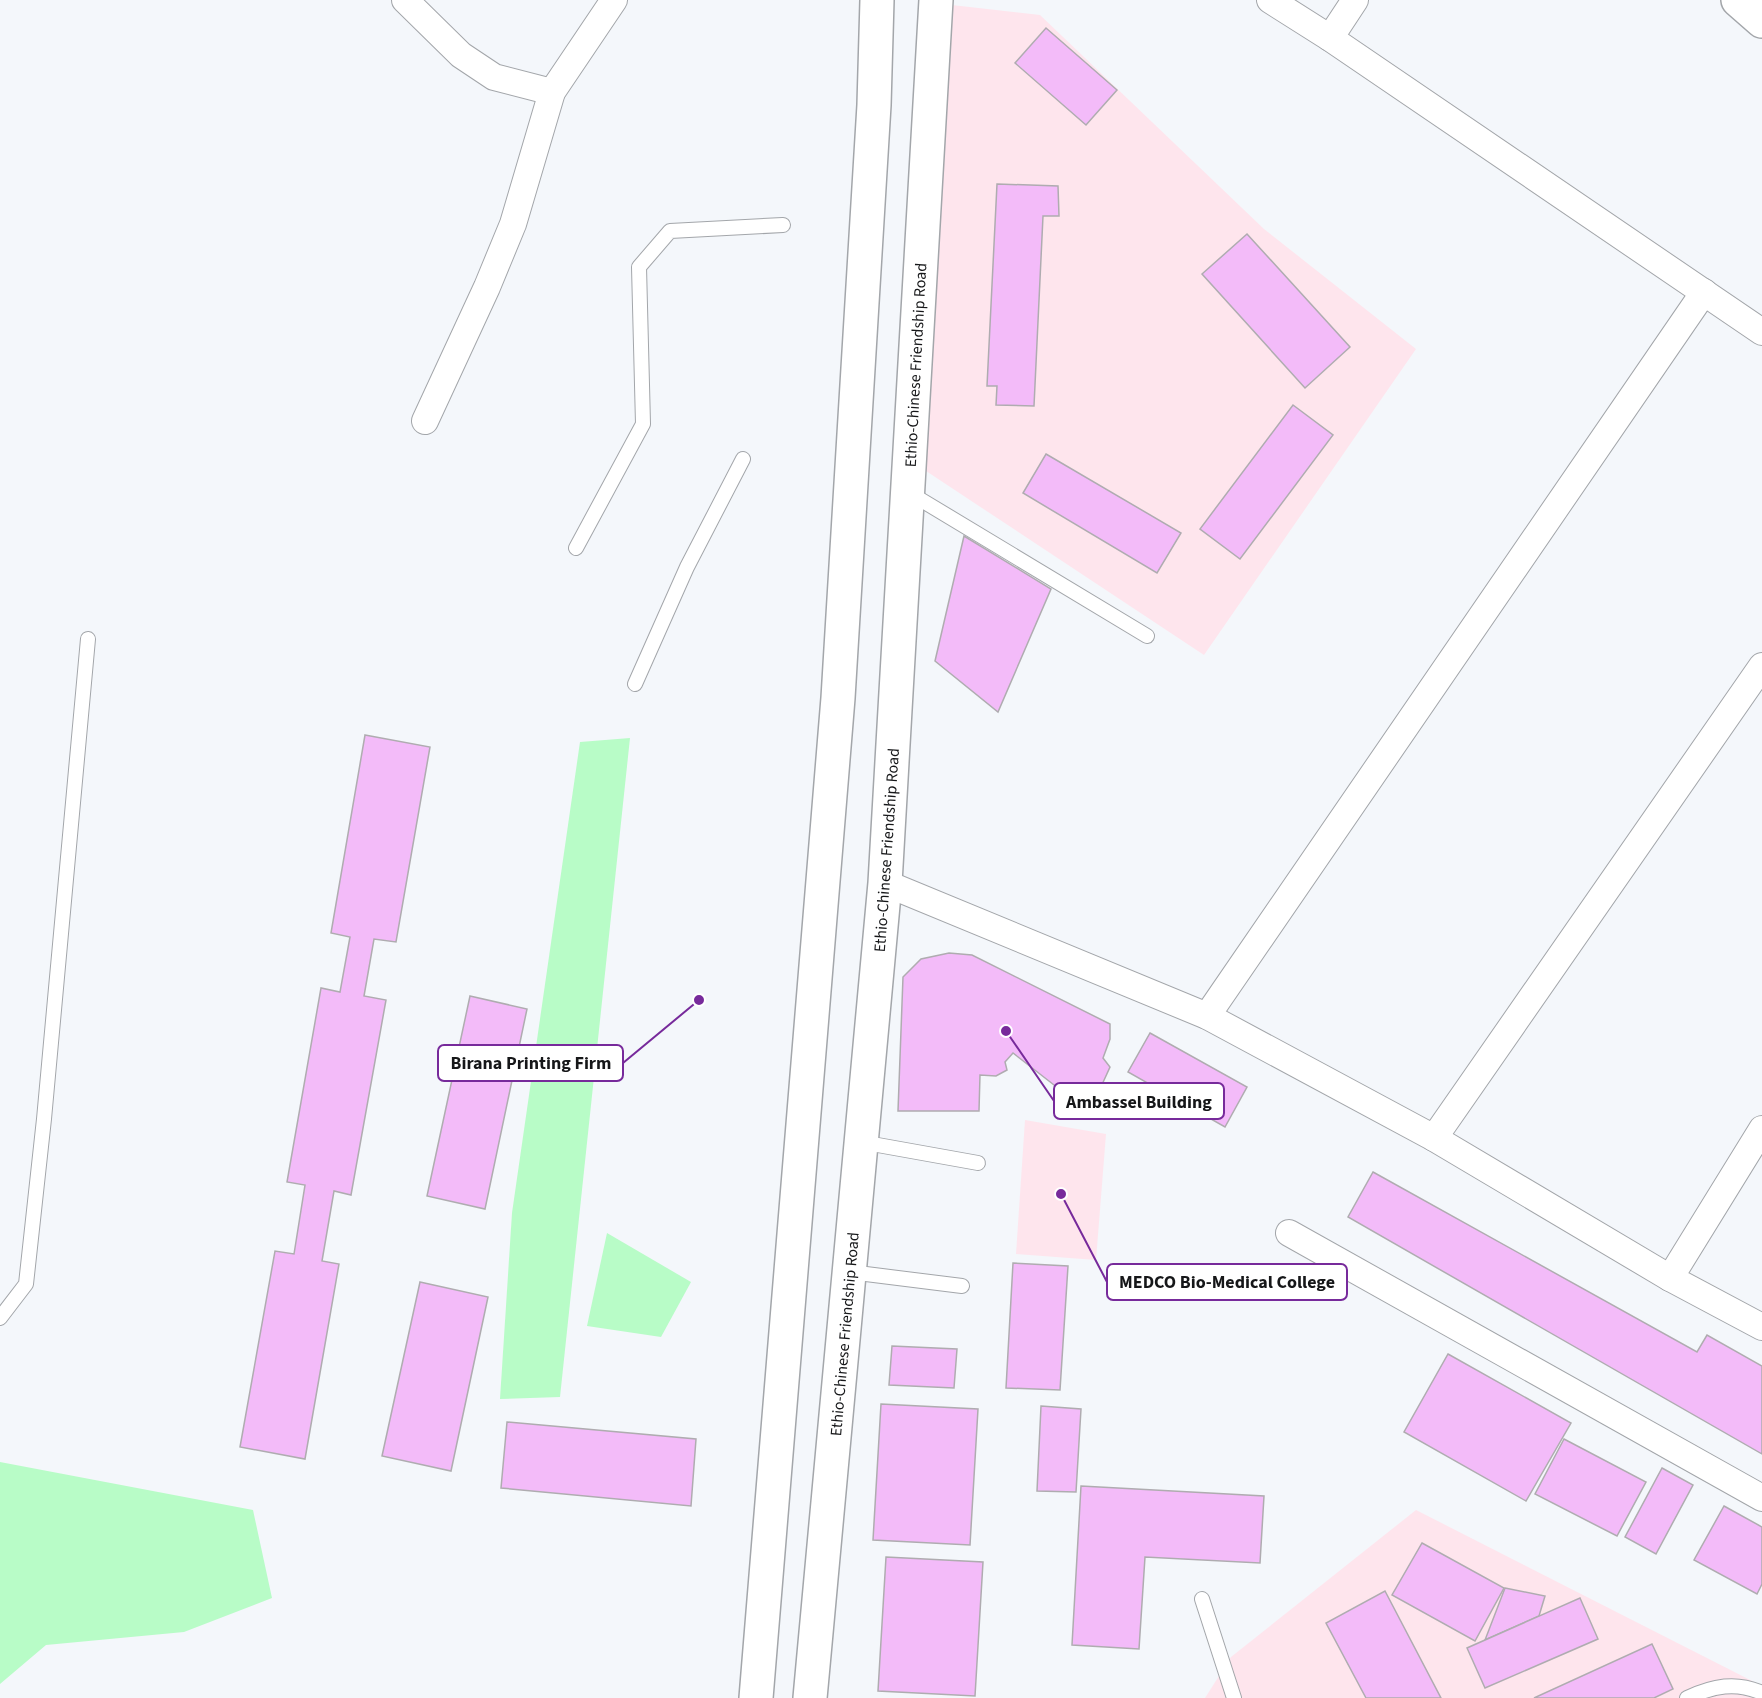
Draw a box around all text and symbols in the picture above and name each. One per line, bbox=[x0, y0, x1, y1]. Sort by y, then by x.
street label: Ethio-Chinese Friendship Road bbox=[900, 262, 932, 468]
street label: Ethio-Chinese Friendship Road bbox=[869, 747, 905, 953]
callout: Birana Printing Firm bbox=[438, 1045, 623, 1081]
text: Birana Printing Firm bbox=[451, 1051, 611, 1076]
callout: Ambassel Building bbox=[1054, 1083, 1224, 1119]
text: Ambassel Building bbox=[1065, 1090, 1212, 1115]
street label: Ethio-Chinese Friendship Road bbox=[825, 1231, 865, 1437]
callout: MEDCO Bio-Medical College bbox=[1107, 1264, 1347, 1300]
text: MEDCO Bio-Medical College bbox=[1119, 1270, 1335, 1295]

